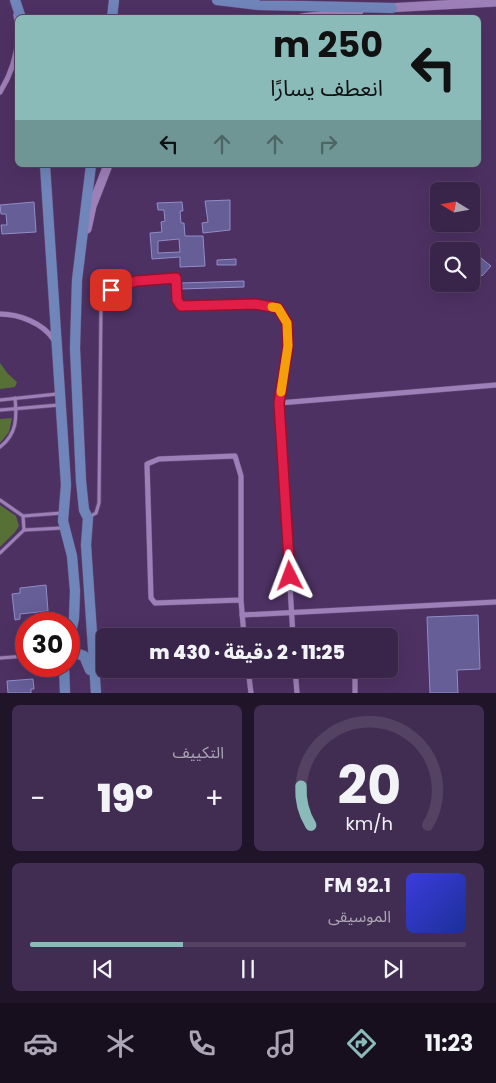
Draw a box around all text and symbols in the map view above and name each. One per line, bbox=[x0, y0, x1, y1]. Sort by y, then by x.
text: 250 m bbox=[273, 20, 383, 69]
icon: left bbox=[401, 35, 466, 100]
text: انعطف يسارًا bbox=[270, 73, 383, 104]
icon: left bbox=[155, 130, 183, 158]
icon: ahead bbox=[208, 130, 236, 158]
icon: ahead bbox=[261, 130, 289, 158]
icon: right bbox=[314, 130, 342, 158]
north arrow bbox=[430, 182, 480, 232]
map controls bbox=[430, 182, 480, 292]
button: search bbox=[430, 242, 480, 292]
pin bbox=[90, 269, 132, 311]
icon: arrive bbox=[97, 276, 125, 304]
position arrow bbox=[263, 549, 315, 601]
speed limit sign: 30 bbox=[15, 612, 80, 677]
text: 11:25 · 2 دقيقة · 430 m bbox=[149, 639, 345, 666]
text: التكييف bbox=[172, 741, 224, 764]
text: 20 bbox=[337, 749, 401, 822]
text: 19° bbox=[97, 772, 153, 825]
text: − bbox=[30, 779, 45, 818]
text: + bbox=[205, 779, 224, 818]
text: km/h bbox=[345, 811, 393, 836]
text: 92.1 FM bbox=[324, 872, 391, 899]
text: الموسيقى bbox=[328, 905, 391, 928]
icon: previous bbox=[89, 955, 117, 983]
icon: pause bbox=[234, 955, 262, 983]
icon: next bbox=[379, 955, 407, 983]
icon: car bbox=[23, 1026, 58, 1061]
icon: climate bbox=[103, 1026, 138, 1061]
icon: phone bbox=[184, 1026, 219, 1061]
icon: music bbox=[264, 1026, 299, 1061]
icon: directions bbox=[344, 1026, 379, 1061]
text: 11:23 bbox=[425, 1028, 473, 1059]

